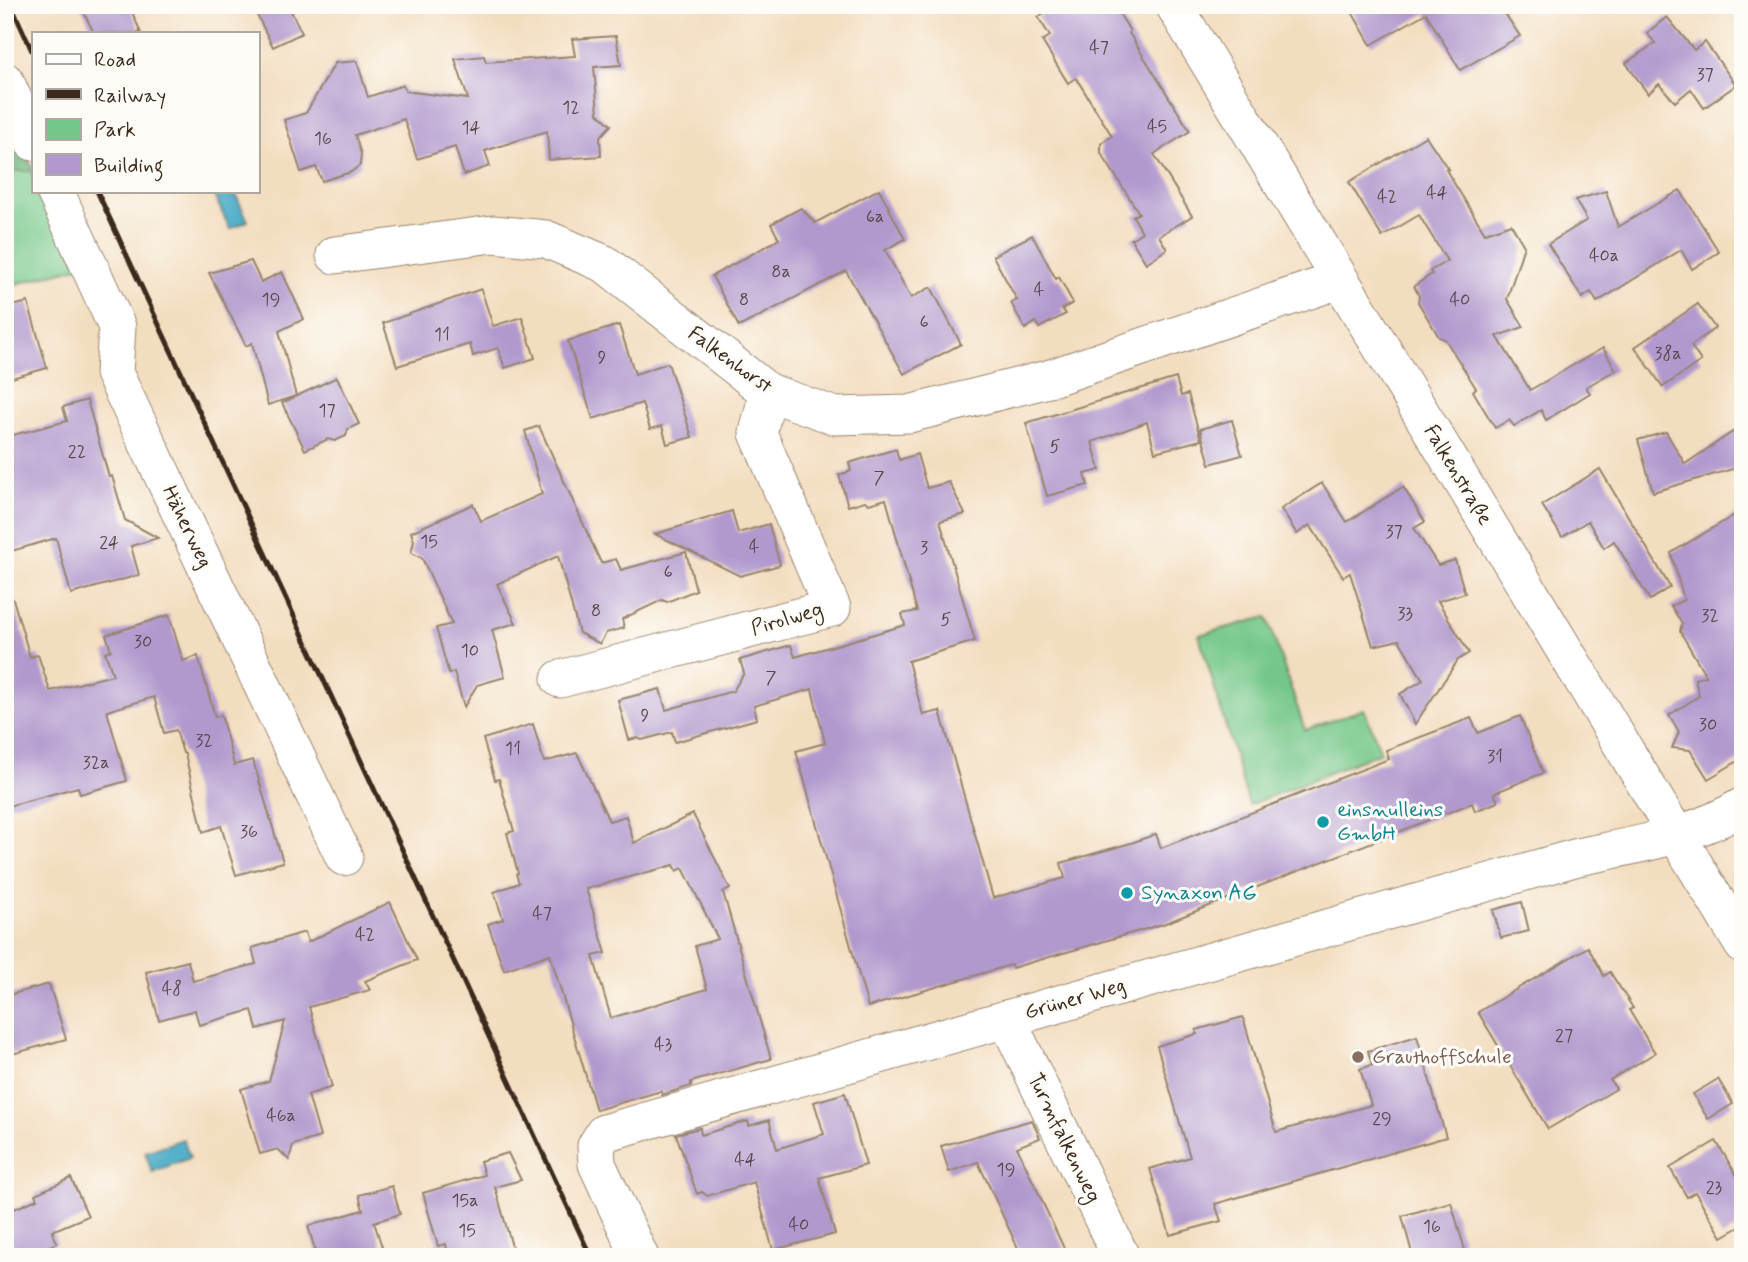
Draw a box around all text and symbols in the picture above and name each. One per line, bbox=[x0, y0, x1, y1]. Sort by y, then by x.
legend bbox=[32, 32, 259, 192]
house number: 47 bbox=[1089, 36, 1109, 60]
text: Road bbox=[94, 46, 136, 74]
house number: 37 bbox=[1696, 63, 1714, 87]
text: Railway bbox=[94, 82, 166, 110]
house number: 12 bbox=[562, 96, 580, 120]
house number: 45 bbox=[1147, 115, 1167, 139]
text: Park bbox=[94, 116, 136, 144]
house number: 14 bbox=[462, 116, 481, 140]
house number: 16 bbox=[314, 127, 332, 151]
text: Building bbox=[94, 152, 164, 182]
house number: 44 bbox=[1426, 181, 1448, 205]
house number: 42 bbox=[1377, 185, 1397, 209]
house number: 6a bbox=[866, 205, 884, 229]
house number: 40a bbox=[1589, 244, 1619, 268]
house number: 8a bbox=[771, 260, 791, 284]
house number: 4 bbox=[1034, 278, 1044, 302]
house number: 19 bbox=[262, 288, 280, 312]
house number: 8 bbox=[739, 288, 749, 312]
house number: 40 bbox=[1450, 288, 1470, 312]
house number: 6 bbox=[919, 310, 929, 334]
street label: Falkenhorst bbox=[682, 320, 778, 401]
house number: 11 bbox=[434, 323, 450, 347]
house number: 38a bbox=[1654, 342, 1682, 366]
house number: 9 bbox=[598, 346, 607, 370]
house number: 17 bbox=[318, 399, 336, 423]
street label: Falkenstraße bbox=[1417, 419, 1499, 531]
house number: 5 bbox=[1050, 435, 1061, 459]
house number: 22 bbox=[68, 440, 86, 464]
house number: 7 bbox=[874, 466, 885, 490]
street label: Häherweg bbox=[155, 481, 219, 573]
house number: 37 bbox=[1385, 520, 1403, 544]
house number: 15 bbox=[420, 530, 438, 554]
house number: 24 bbox=[99, 531, 119, 555]
house number: 4 bbox=[749, 535, 759, 559]
house number: 3 bbox=[920, 536, 928, 560]
house number: 6 bbox=[663, 560, 673, 584]
street label: Pirolweg bbox=[748, 595, 826, 644]
house number: 8 bbox=[591, 599, 601, 623]
house number: 33 bbox=[1397, 602, 1413, 626]
house number: 32 bbox=[1701, 604, 1719, 628]
house number: 5 bbox=[941, 608, 952, 632]
house number: 30 bbox=[134, 630, 152, 654]
house number: 10 bbox=[461, 639, 479, 663]
house number: 7 bbox=[766, 666, 777, 690]
house number: 9 bbox=[641, 704, 650, 728]
house number: 30 bbox=[1699, 713, 1717, 737]
house number: 32 bbox=[195, 729, 213, 753]
house number: 11 bbox=[505, 737, 521, 761]
house number: 31 bbox=[1487, 745, 1503, 769]
house number: 32a bbox=[83, 751, 109, 775]
place label: einsnulleins GmbH bbox=[1337, 796, 1443, 848]
marker: einsnulleins GmbH bbox=[1315, 814, 1331, 830]
house number: 36 bbox=[240, 820, 258, 844]
place label: Synaxon AG bbox=[1141, 879, 1257, 907]
marker: Synaxon AG bbox=[1119, 885, 1135, 901]
house number: 47 bbox=[532, 902, 552, 926]
house number: 42 bbox=[355, 923, 375, 947]
street label: Grüner Weg bbox=[1021, 971, 1129, 1027]
house number: 48 bbox=[162, 977, 182, 1001]
house number: 27 bbox=[1555, 1024, 1573, 1048]
house number: 43 bbox=[654, 1033, 672, 1057]
place label: Grauthoffschule bbox=[1372, 1043, 1512, 1071]
marker: Grauthoffschule bbox=[1350, 1049, 1366, 1065]
street label: Turmfalkenweg bbox=[1020, 1069, 1107, 1208]
house number: 46a bbox=[266, 1104, 296, 1128]
house number: 29 bbox=[1372, 1107, 1392, 1131]
house number: 44 bbox=[734, 1148, 756, 1172]
house number: 19 bbox=[997, 1158, 1015, 1182]
house number: 23 bbox=[1706, 1176, 1723, 1200]
house number: 15a bbox=[452, 1189, 478, 1213]
house number: 40 bbox=[789, 1213, 809, 1237]
house number: 16 bbox=[1423, 1215, 1441, 1239]
house number: 15 bbox=[458, 1219, 476, 1243]

